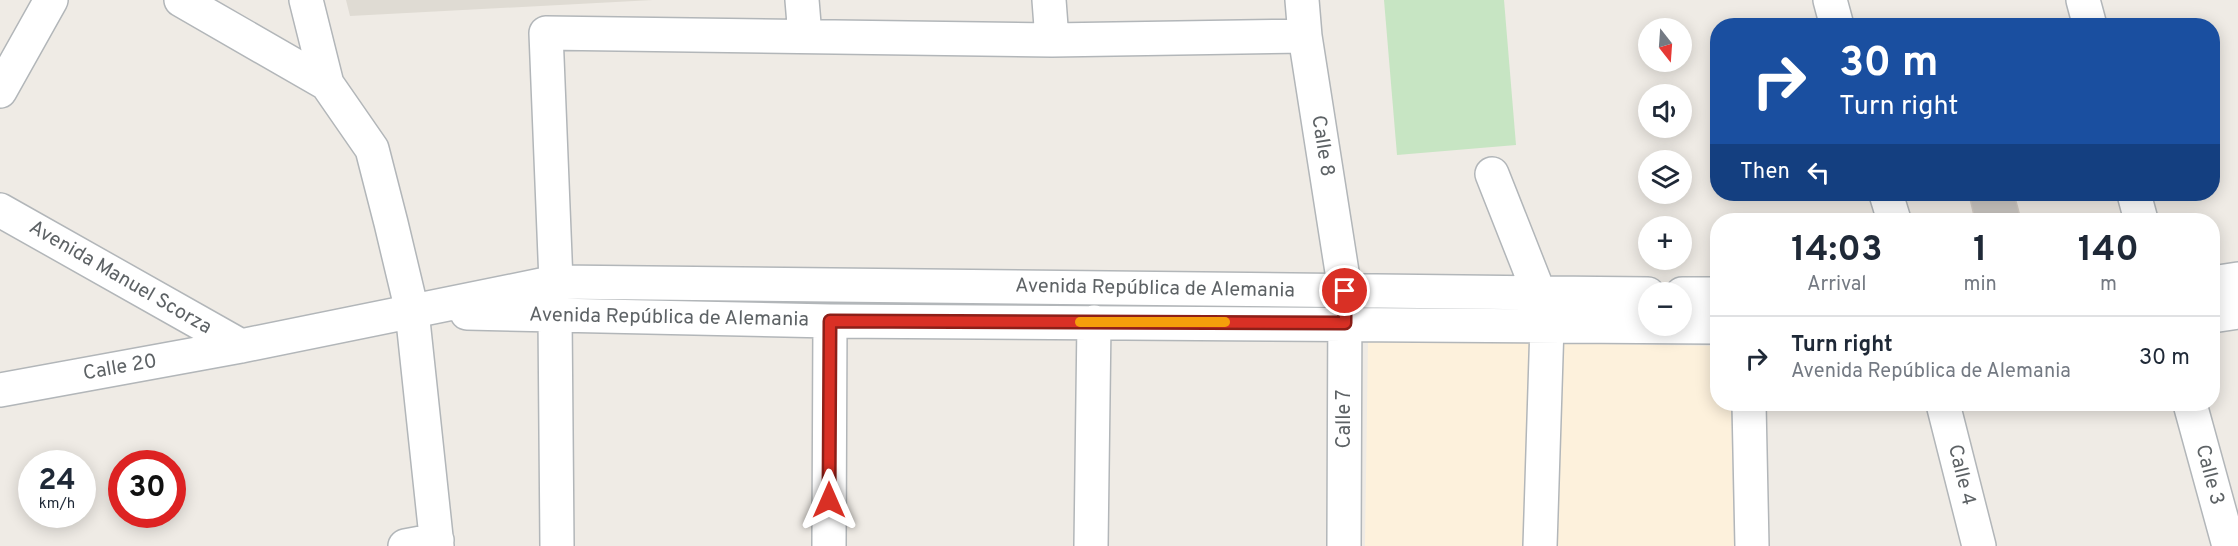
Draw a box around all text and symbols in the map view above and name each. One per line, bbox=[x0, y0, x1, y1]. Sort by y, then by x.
north arrow bbox=[1638, 18, 1692, 72]
map controls bbox=[1638, 18, 1692, 336]
text: 30 m bbox=[1839, 38, 1938, 91]
icon: right bbox=[1740, 42, 1818, 120]
button: sound bbox=[1638, 84, 1692, 138]
text: Turn right bbox=[1839, 90, 1958, 124]
street label: Calle 8 bbox=[1304, 114, 1340, 178]
button: layers bbox=[1638, 150, 1692, 204]
icon: left bbox=[1802, 156, 1835, 189]
text: Then bbox=[1740, 159, 1790, 186]
street label: Avenida Manuel Scorza bbox=[24, 215, 216, 341]
button: + bbox=[1638, 216, 1692, 270]
text: 14:03 bbox=[1791, 228, 1883, 274]
text: 1 bbox=[1973, 228, 1987, 274]
text: 140 bbox=[2078, 228, 2139, 274]
pin bbox=[1319, 265, 1370, 316]
text: Arrival bbox=[1807, 272, 1867, 298]
text: min bbox=[1964, 272, 1997, 298]
text: m bbox=[2100, 272, 2117, 298]
street label: Avenida República de Alemania bbox=[1015, 274, 1295, 304]
icon: arrive bbox=[1328, 274, 1361, 307]
button: − bbox=[1638, 282, 1692, 336]
street label: Avenida República de Alemania bbox=[529, 303, 809, 333]
text: Turn right bbox=[1791, 332, 1893, 359]
icon: right bbox=[1740, 342, 1773, 375]
text: 30 m bbox=[2139, 345, 2190, 372]
street label: Calle 20 bbox=[81, 349, 159, 387]
text: Avenida República de Alemania bbox=[1791, 359, 2071, 385]
street label: Calle 7 bbox=[1332, 389, 1358, 449]
street label: Calle 4 bbox=[1941, 442, 1981, 508]
street label: Calle 3 bbox=[2188, 442, 2230, 508]
speed limit sign: 30 bbox=[108, 450, 186, 528]
text: 24 bbox=[38, 463, 76, 500]
position arrow bbox=[797, 468, 861, 532]
text: km/h bbox=[39, 495, 75, 514]

